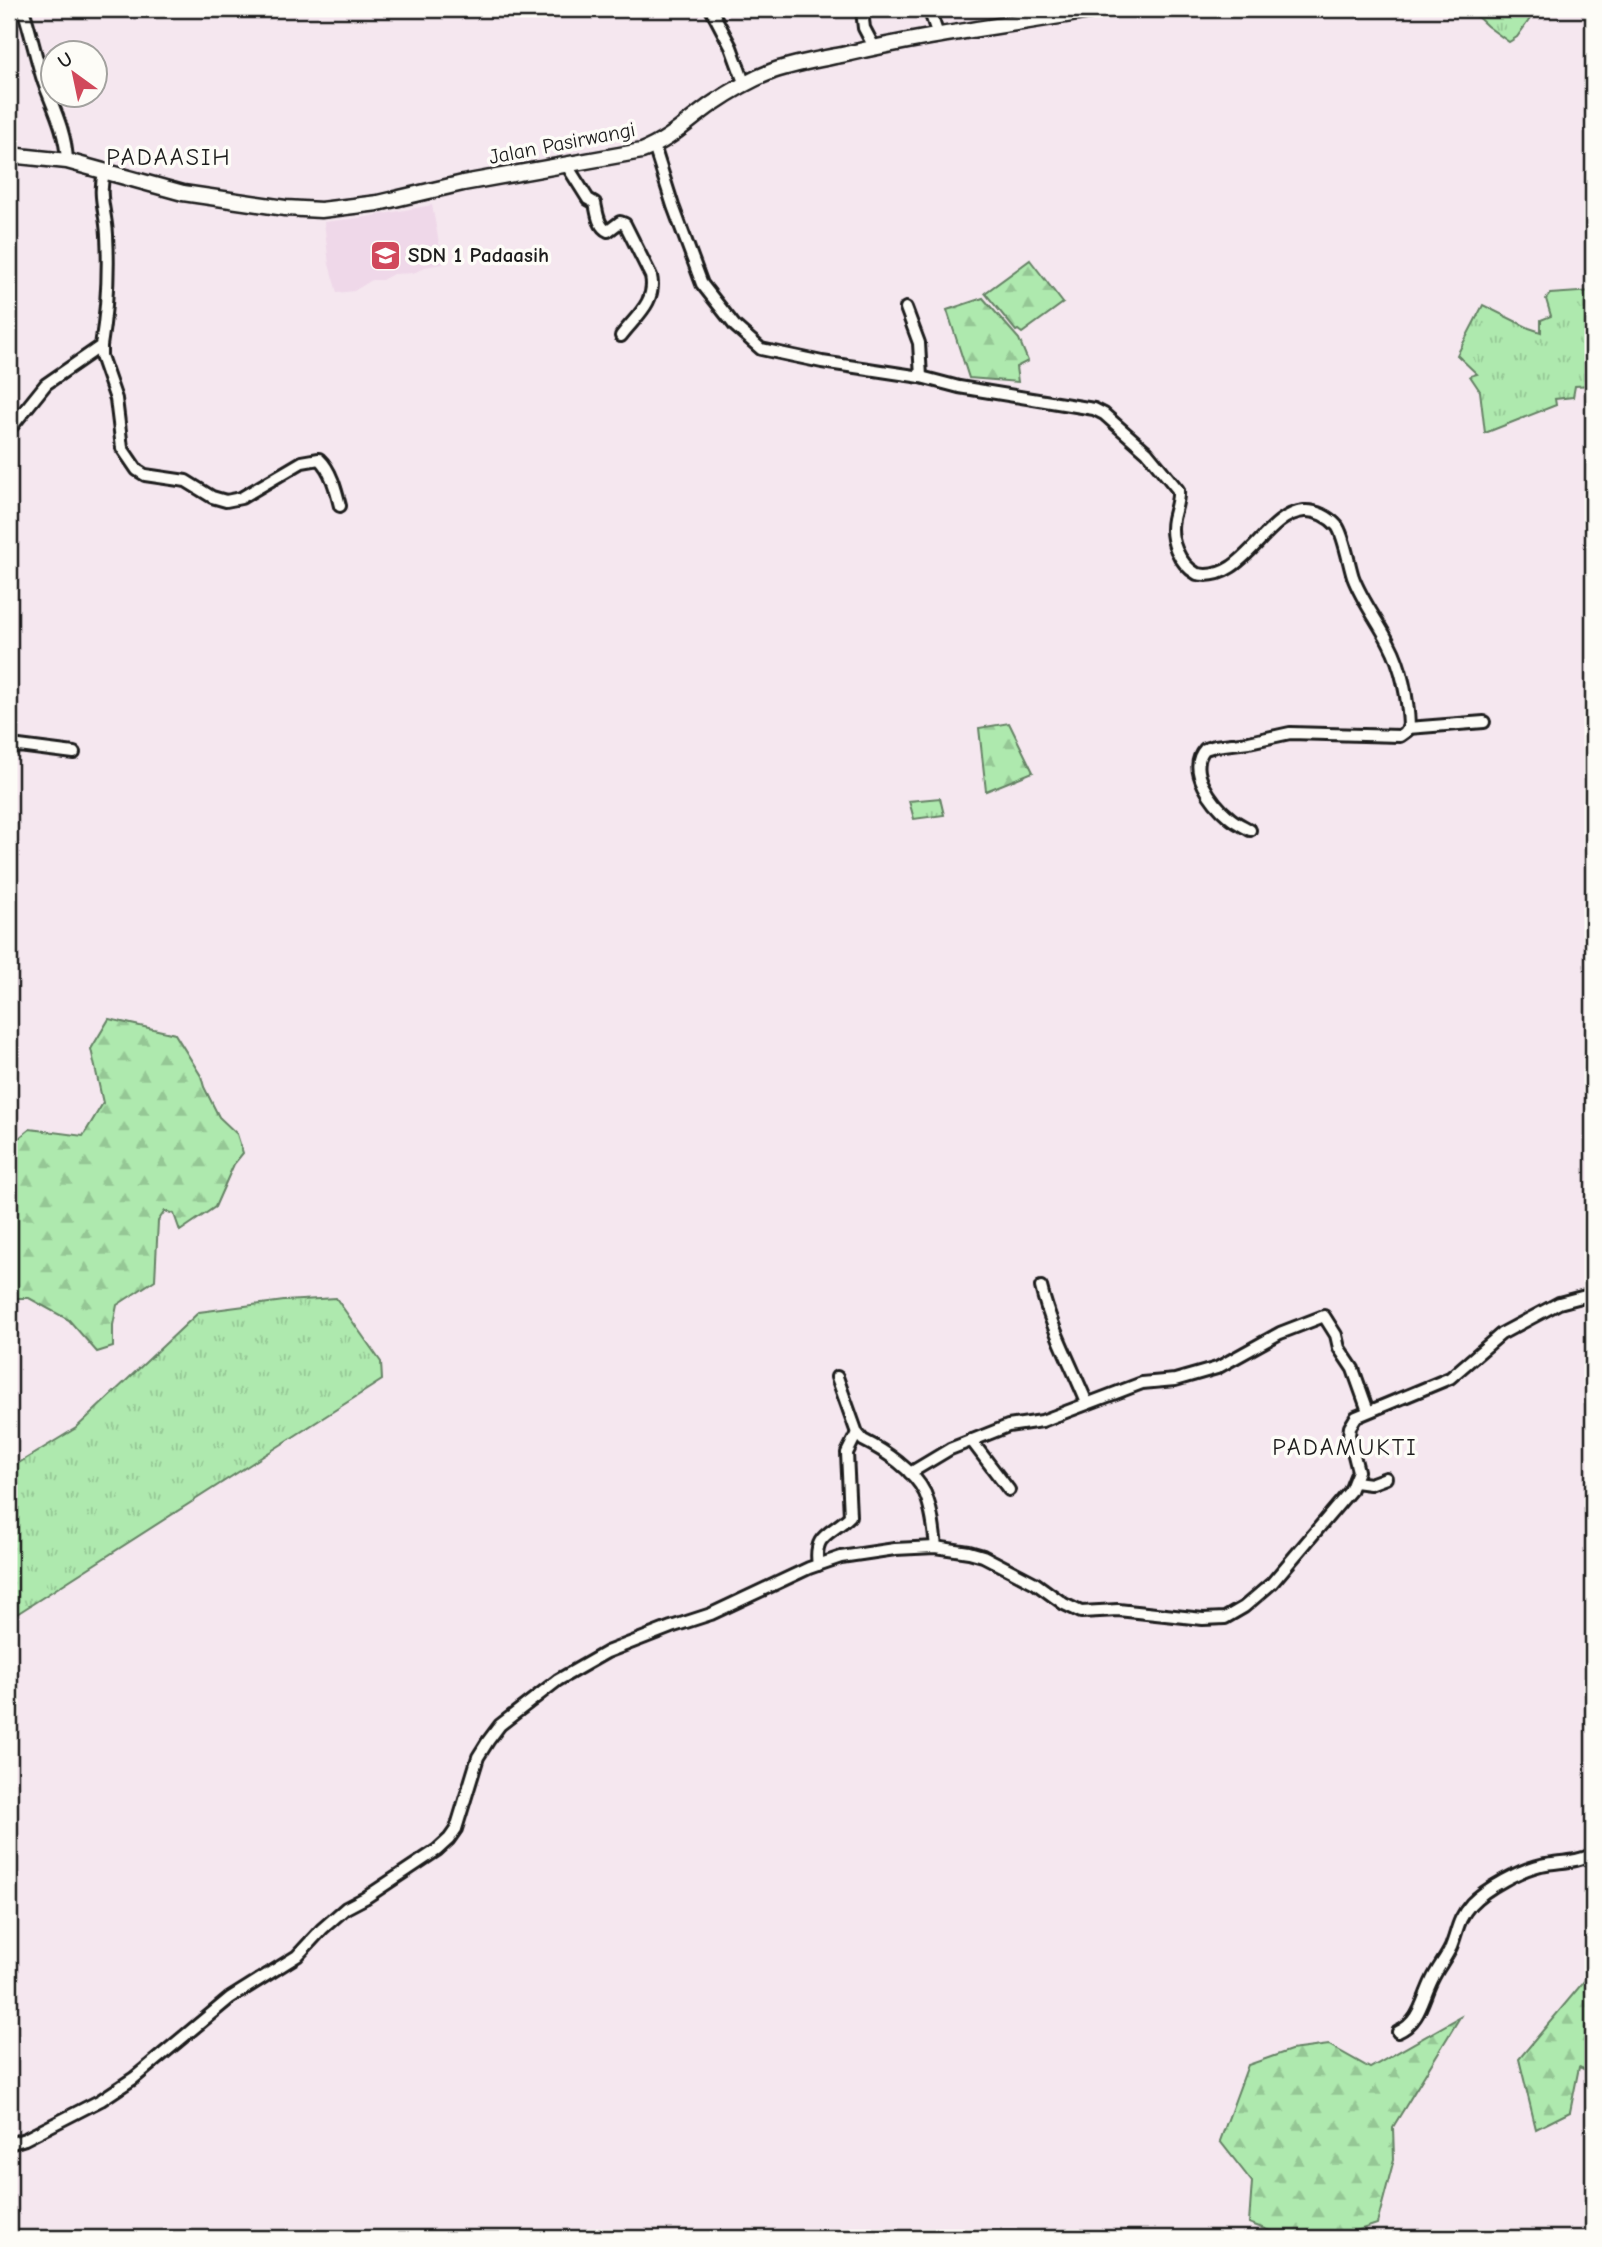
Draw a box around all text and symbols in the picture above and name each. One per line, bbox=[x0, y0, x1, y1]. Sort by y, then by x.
north arrow bbox=[38, 38, 108, 108]
text: U bbox=[54, 48, 77, 73]
street label: Jalan Pasirwangi bbox=[487, 117, 637, 169]
district label: PADAASIH bbox=[106, 143, 232, 171]
school or university icon: SDN 1 Padaasih bbox=[368, 238, 402, 272]
place label: SDN 1 Padaasih bbox=[408, 243, 549, 267]
district label: PADAMUKTI bbox=[1272, 1433, 1418, 1461]

